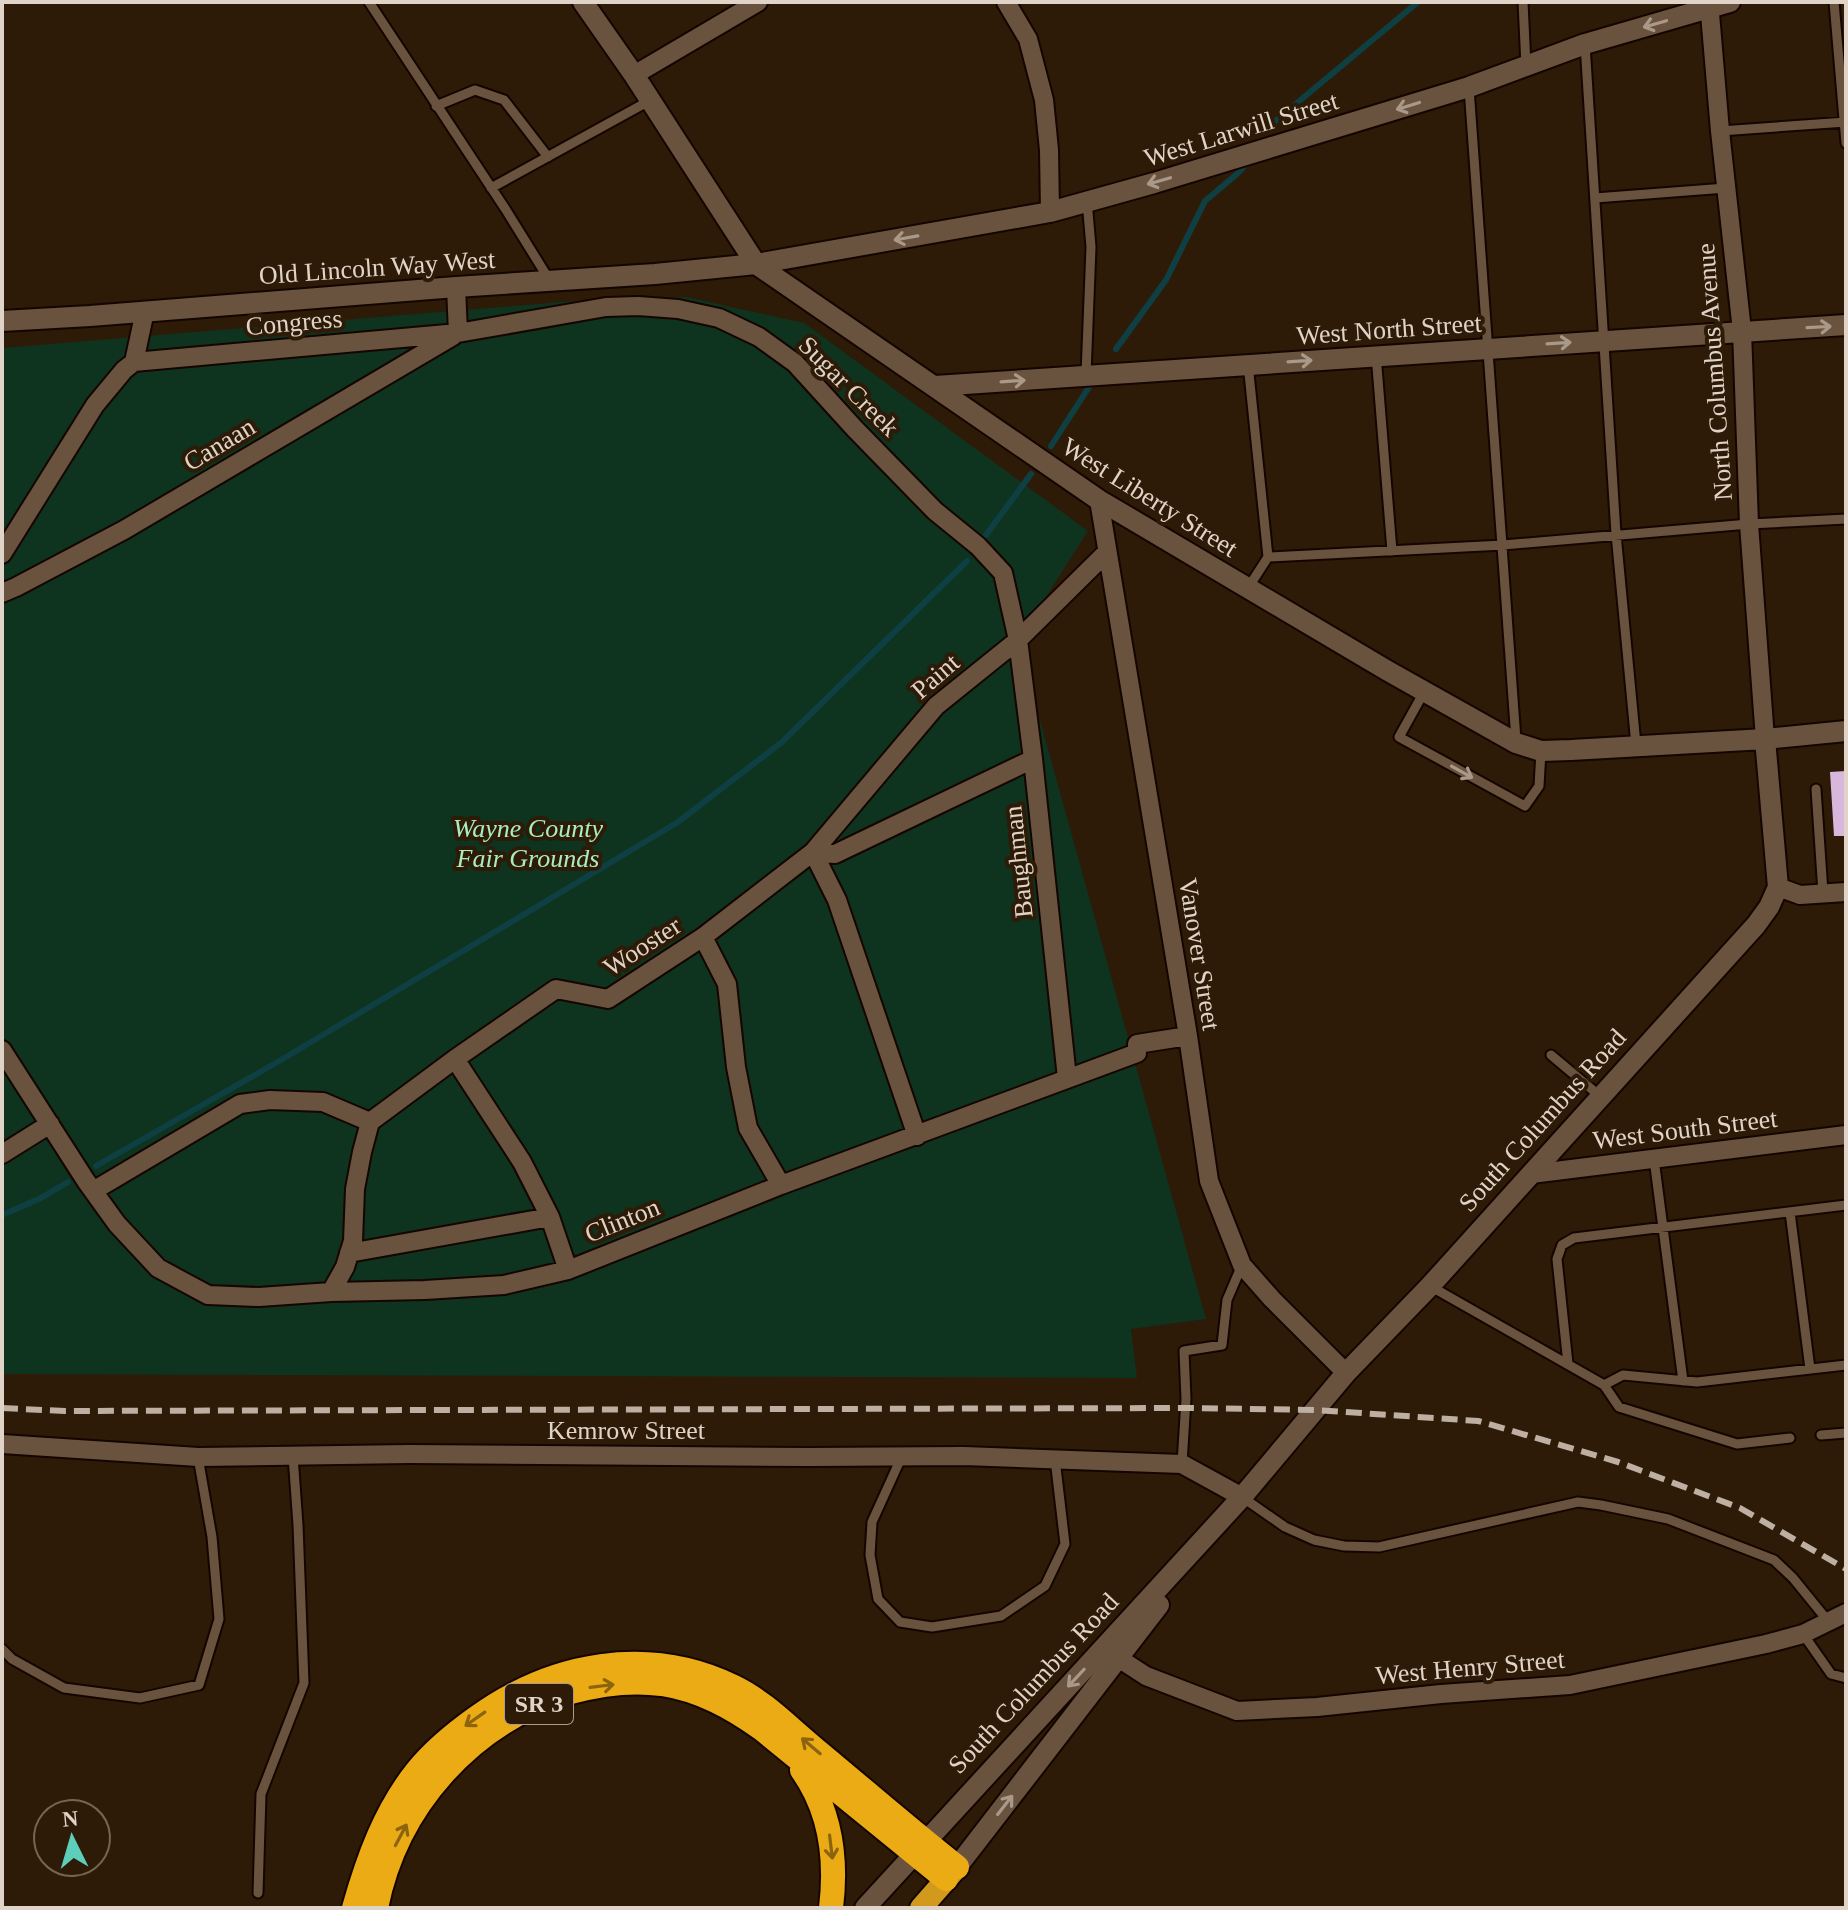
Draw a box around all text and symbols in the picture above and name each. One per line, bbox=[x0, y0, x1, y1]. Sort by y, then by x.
one-way arrow bbox=[1642, 17, 1668, 32]
street label: West Larwill Street bbox=[1141, 86, 1342, 173]
one-way arrow bbox=[1396, 99, 1421, 114]
one-way arrow bbox=[1147, 174, 1173, 189]
one-way arrow bbox=[894, 231, 919, 246]
street label: North Columbus Avenue bbox=[1691, 242, 1738, 502]
street label: Old Lincoln Way West bbox=[258, 245, 497, 290]
street label: Congress bbox=[245, 304, 344, 341]
street label: West North Street bbox=[1295, 309, 1483, 350]
one-way arrow bbox=[1805, 319, 1832, 334]
street label: Sugar Creek bbox=[793, 330, 905, 442]
one-way arrow bbox=[1545, 336, 1572, 351]
one-way arrow bbox=[1286, 353, 1313, 368]
one-way arrow bbox=[999, 373, 1026, 388]
street label: Canaan bbox=[178, 412, 260, 477]
street label: West Liberty Street bbox=[1057, 432, 1244, 564]
street label: Paint bbox=[906, 647, 966, 705]
one-way arrow bbox=[1450, 764, 1473, 780]
street label: Baughman bbox=[998, 804, 1039, 919]
park label: Wayne County Fair Grounds bbox=[453, 814, 603, 873]
street label: Vanover Street bbox=[1173, 876, 1226, 1033]
street label: Wooster bbox=[598, 911, 687, 982]
street label: South Columbus Road bbox=[1453, 1023, 1632, 1218]
street label: West South Street bbox=[1591, 1104, 1780, 1155]
street label: Clinton bbox=[581, 1192, 664, 1249]
street label: Kemrow Street bbox=[547, 1416, 706, 1445]
street label: South Columbus Road bbox=[942, 1587, 1124, 1779]
street label: West Henry Street bbox=[1374, 1645, 1567, 1690]
one-way arrow bbox=[1066, 1668, 1085, 1688]
one-way arrow bbox=[588, 1678, 615, 1693]
road number: SR 3 bbox=[505, 1684, 573, 1724]
one-way arrow bbox=[464, 1711, 486, 1727]
one-way arrow bbox=[801, 1737, 821, 1755]
one-way arrow bbox=[996, 1795, 1013, 1816]
north arrow bbox=[32, 1798, 112, 1878]
text: N bbox=[61, 1805, 79, 1832]
one-way arrow bbox=[394, 1823, 409, 1847]
one-way arrow bbox=[824, 1834, 839, 1860]

